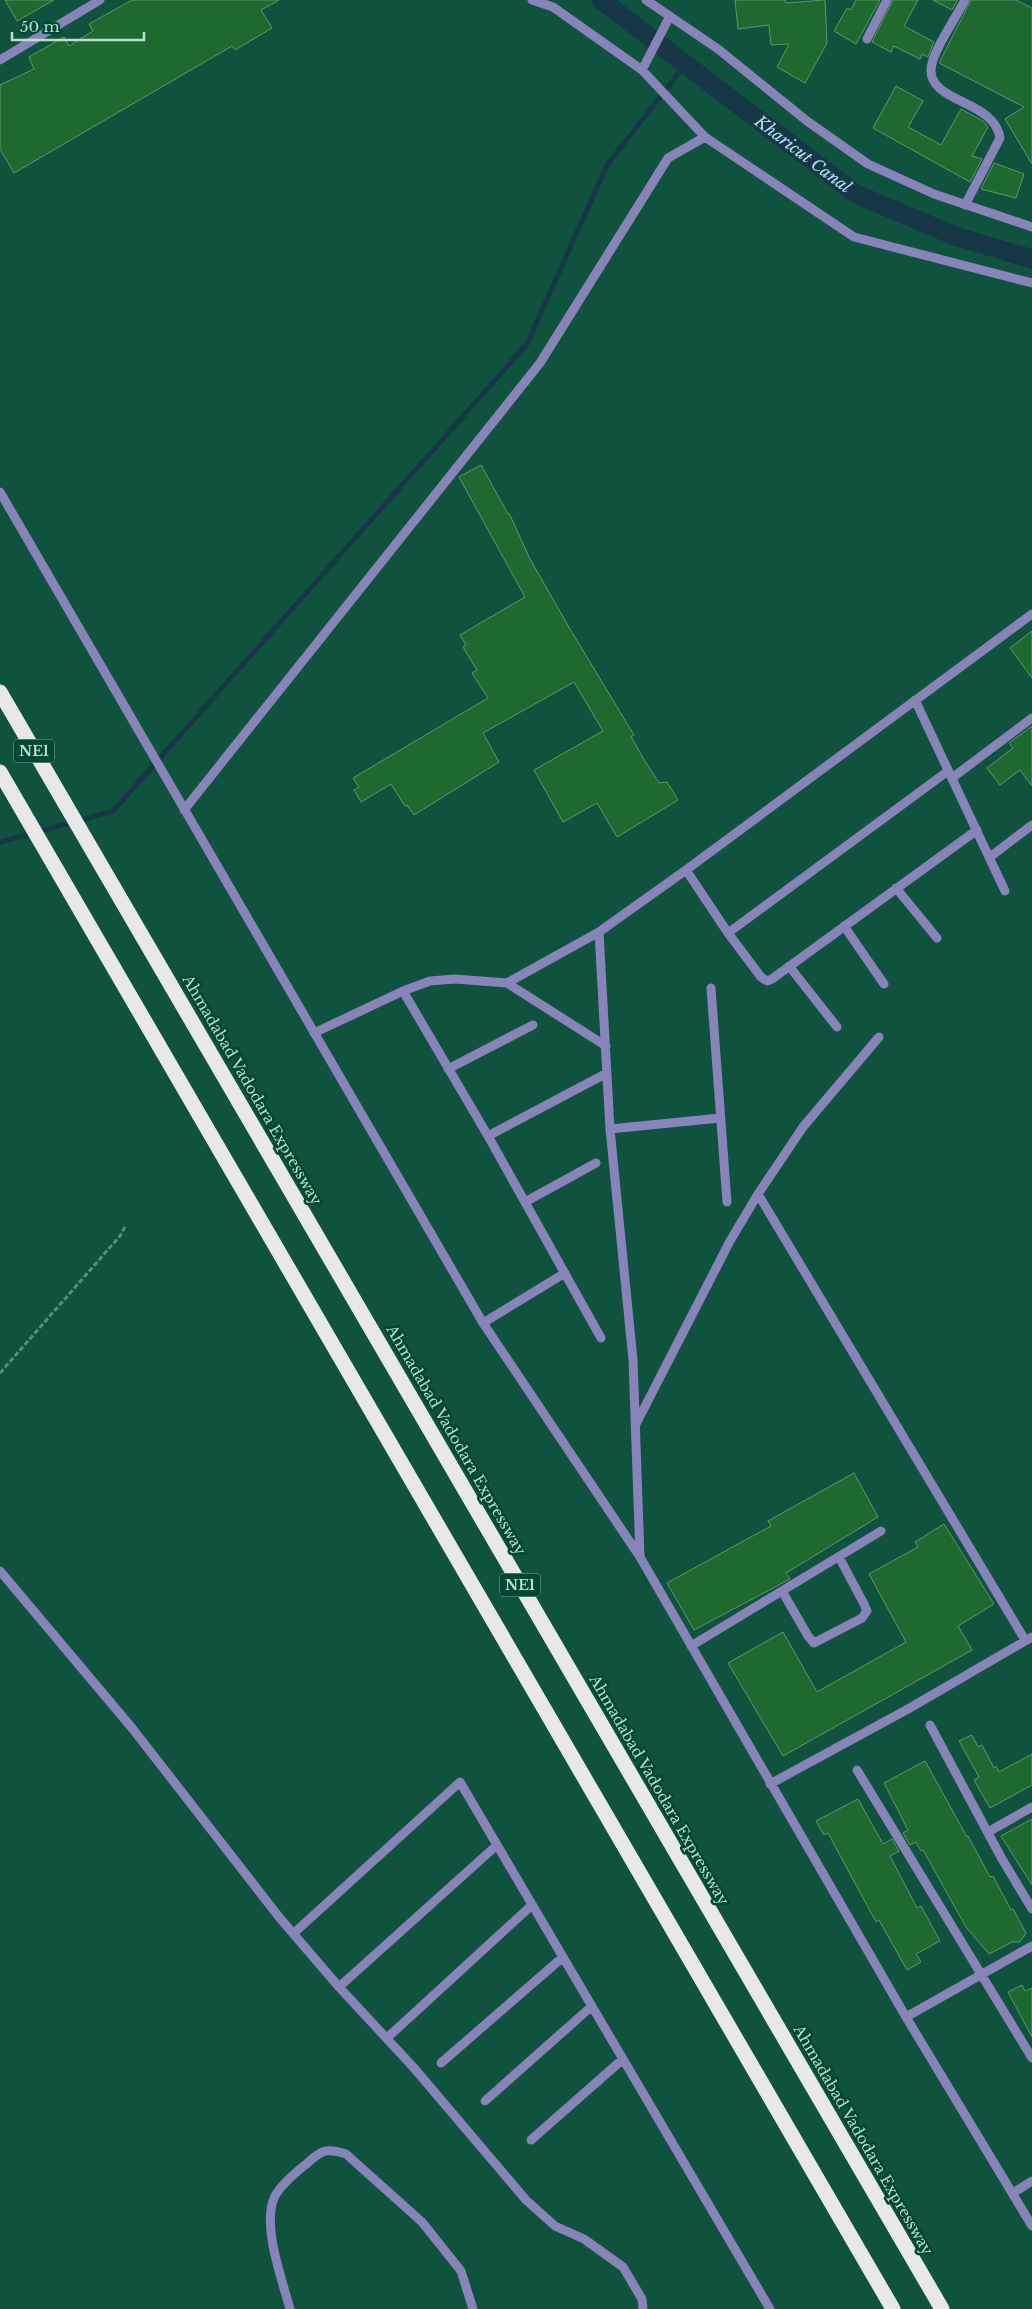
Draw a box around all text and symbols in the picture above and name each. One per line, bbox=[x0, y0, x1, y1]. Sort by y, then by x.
scale bar bbox=[12, 10, 145, 42]
text: 50 m bbox=[20, 17, 60, 36]
water label: Kharicut Canal bbox=[750, 110, 856, 197]
road number: NE1 bbox=[14, 739, 54, 762]
street label: Ahmadabad Vadodara Expressway bbox=[178, 970, 327, 1209]
street label: Ahmadabad Vadodara Expressway bbox=[382, 1320, 531, 1559]
road number: NE1 bbox=[500, 1574, 540, 1596]
street label: Ahmadabad Vadodara Expressway bbox=[585, 1670, 734, 1909]
street label: Ahmadabad Vadodara Expressway bbox=[789, 2020, 938, 2259]

